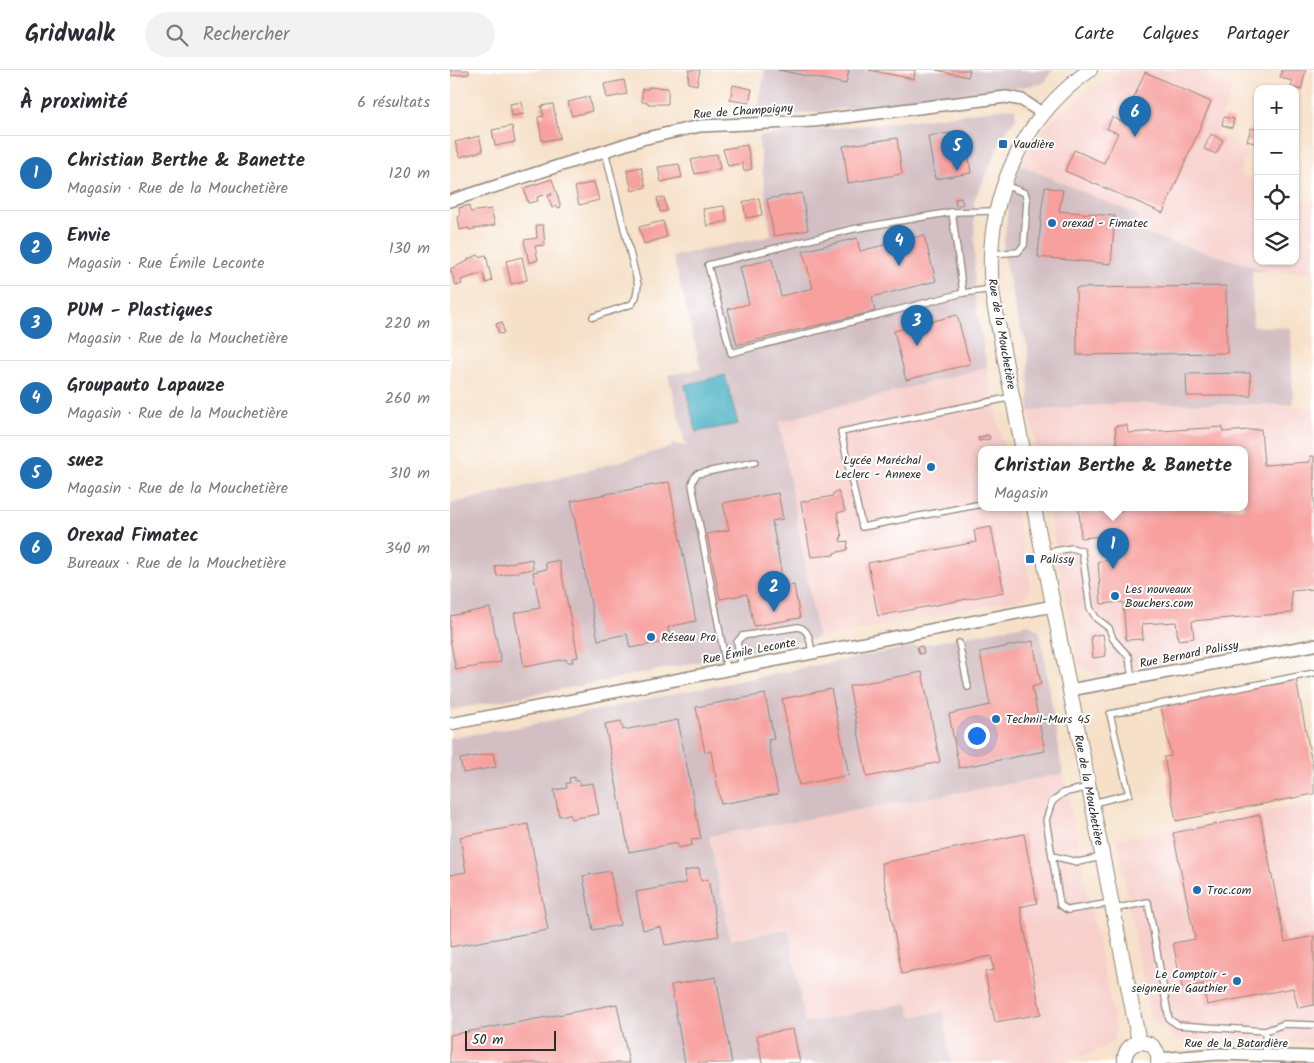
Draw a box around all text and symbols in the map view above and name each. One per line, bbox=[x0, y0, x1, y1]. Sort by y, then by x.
search box bbox=[145, 12, 495, 57]
text: Gridwalk bbox=[25, 15, 115, 54]
text: Rechercher bbox=[203, 20, 289, 50]
text: Carte bbox=[1074, 20, 1114, 49]
text: Calques bbox=[1142, 20, 1199, 49]
text: Partager bbox=[1227, 20, 1289, 49]
icon: search bbox=[163, 21, 191, 49]
map controls bbox=[1254, 85, 1299, 265]
button: + bbox=[1254, 85, 1299, 130]
text: À proximité bbox=[20, 86, 127, 119]
text: 6 résultats bbox=[357, 90, 430, 115]
pin: 6 bbox=[1119, 96, 1151, 137]
street label: Rue de Champoigny bbox=[693, 99, 794, 124]
pin: 5 bbox=[941, 130, 973, 171]
button: − bbox=[1254, 130, 1299, 175]
place label: Vaudière bbox=[1013, 135, 1055, 154]
marker: Vaudière bbox=[997, 138, 1009, 150]
text: Christian Berthe & Banette bbox=[67, 146, 305, 176]
text: 1 bbox=[34, 161, 38, 186]
text: 120 m bbox=[389, 161, 430, 186]
button: locate bbox=[1254, 175, 1299, 220]
text: Magasin · Rue de la Mouchetière bbox=[67, 176, 288, 201]
place label: orexad - Fimatec bbox=[1062, 214, 1148, 233]
marker: orexad - Fimatec bbox=[1046, 217, 1058, 229]
button: layers bbox=[1254, 220, 1299, 265]
text: Envie bbox=[67, 221, 110, 251]
pin: 4 bbox=[883, 225, 915, 266]
text: 2 bbox=[31, 236, 41, 261]
text: 130 m bbox=[389, 236, 430, 261]
text: Magasin · Rue Émile Leconte bbox=[67, 251, 264, 276]
street label: Rue de la Mouchetière bbox=[982, 277, 1021, 392]
text: PUM - Plastiques bbox=[67, 296, 213, 326]
pin: 3 bbox=[901, 305, 933, 346]
text: 3 bbox=[32, 311, 40, 336]
text: 220 m bbox=[384, 311, 430, 336]
text: Magasin · Rue de la Mouchetière bbox=[67, 326, 288, 351]
text: Groupauto Lapauze bbox=[67, 371, 224, 401]
text: 4 bbox=[32, 386, 40, 411]
text: 260 m bbox=[385, 386, 430, 411]
text: Magasin · Rue de la Mouchetière bbox=[67, 401, 288, 426]
text: suez bbox=[67, 446, 104, 476]
popup bbox=[978, 446, 1248, 511]
place label: Lycée Maréchal Leclerc - Annexe bbox=[835, 451, 922, 484]
text: Christian Berthe & Banette bbox=[994, 451, 1232, 481]
text: 5 bbox=[32, 461, 40, 486]
text: 310 m bbox=[389, 461, 430, 486]
marker: Lycée Maréchal Leclerc - Annexe bbox=[925, 461, 937, 473]
text: Magasin · Rue de la Mouchetière bbox=[67, 476, 288, 501]
text: Magasin bbox=[994, 481, 1048, 506]
text: Orexad Fimatec bbox=[67, 521, 199, 551]
pin: 1 bbox=[1097, 528, 1129, 569]
text: 6 bbox=[32, 536, 40, 561]
text: 340 m bbox=[385, 536, 430, 561]
place label: Palissy bbox=[1040, 550, 1074, 569]
text: Bureaux · Rue de la Mouchetière bbox=[67, 551, 286, 576]
marker: Palissy bbox=[1024, 553, 1036, 565]
pin: 2 bbox=[758, 571, 790, 612]
place label: Les nouveaux Bouchers.com bbox=[1125, 580, 1194, 613]
marker: Les nouveaux Bouchers.com bbox=[1109, 590, 1121, 602]
place label: Réseau Pro bbox=[661, 628, 716, 647]
marker: Réseau Pro bbox=[645, 631, 657, 643]
street label: Rue Émile Leconte bbox=[701, 633, 798, 670]
street label: Rue Bernard Palissy bbox=[1138, 635, 1241, 673]
place label: TechniI-Murs 45 bbox=[1006, 710, 1092, 729]
marker: TechniI-Murs 45 bbox=[990, 713, 1002, 725]
your location bbox=[964, 723, 990, 749]
street label: Rue de la Mouchetière bbox=[1068, 733, 1109, 848]
place label: Troc.com bbox=[1207, 881, 1252, 900]
marker: Troc.com bbox=[1191, 884, 1203, 896]
place label: Le Comptoir - seigneurie Gauthier bbox=[1131, 965, 1228, 998]
marker: Le Comptoir - seigneurie Gauthier bbox=[1231, 975, 1243, 987]
scale bar bbox=[465, 1028, 556, 1051]
text: 50 m bbox=[472, 1029, 503, 1051]
street label: Rue de la Batardière bbox=[1184, 1034, 1288, 1053]

